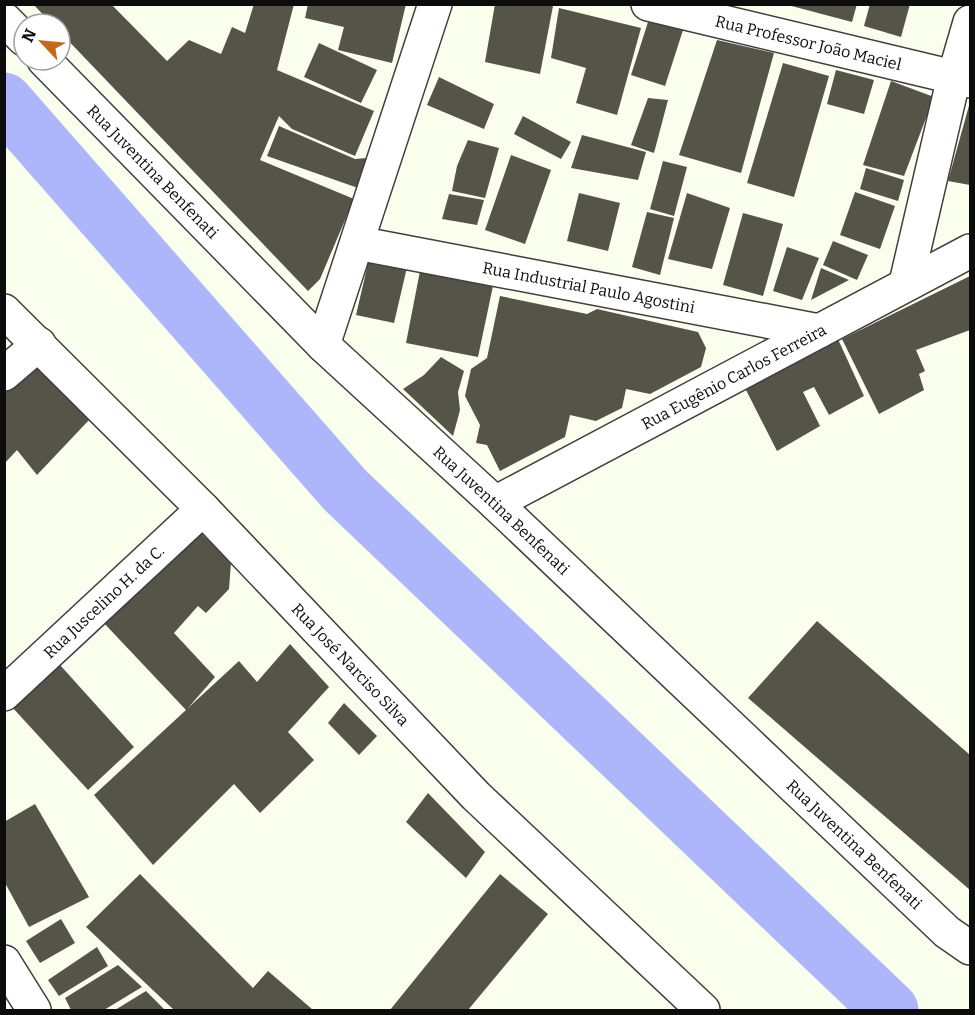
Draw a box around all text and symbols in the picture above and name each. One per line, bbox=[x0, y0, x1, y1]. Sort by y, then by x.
street label: Rua Professor João Maciel bbox=[713, 11, 904, 74]
north arrow bbox=[12, 12, 72, 72]
text: N bbox=[18, 26, 40, 45]
street label: Rua Juventina Benfenati bbox=[83, 101, 222, 243]
street label: Rua Industrial Paulo Agostini bbox=[481, 258, 697, 317]
street label: Rua Eugênio Carlos Ferreira bbox=[638, 320, 830, 434]
street label: Rua Juventina Benfenati bbox=[429, 442, 573, 579]
street label: Rua Juscelino H. da C. bbox=[40, 541, 168, 662]
street label: Rua José Narciso Silva bbox=[288, 599, 413, 730]
street label: Rua Juventina Benfenati bbox=[783, 776, 926, 913]

